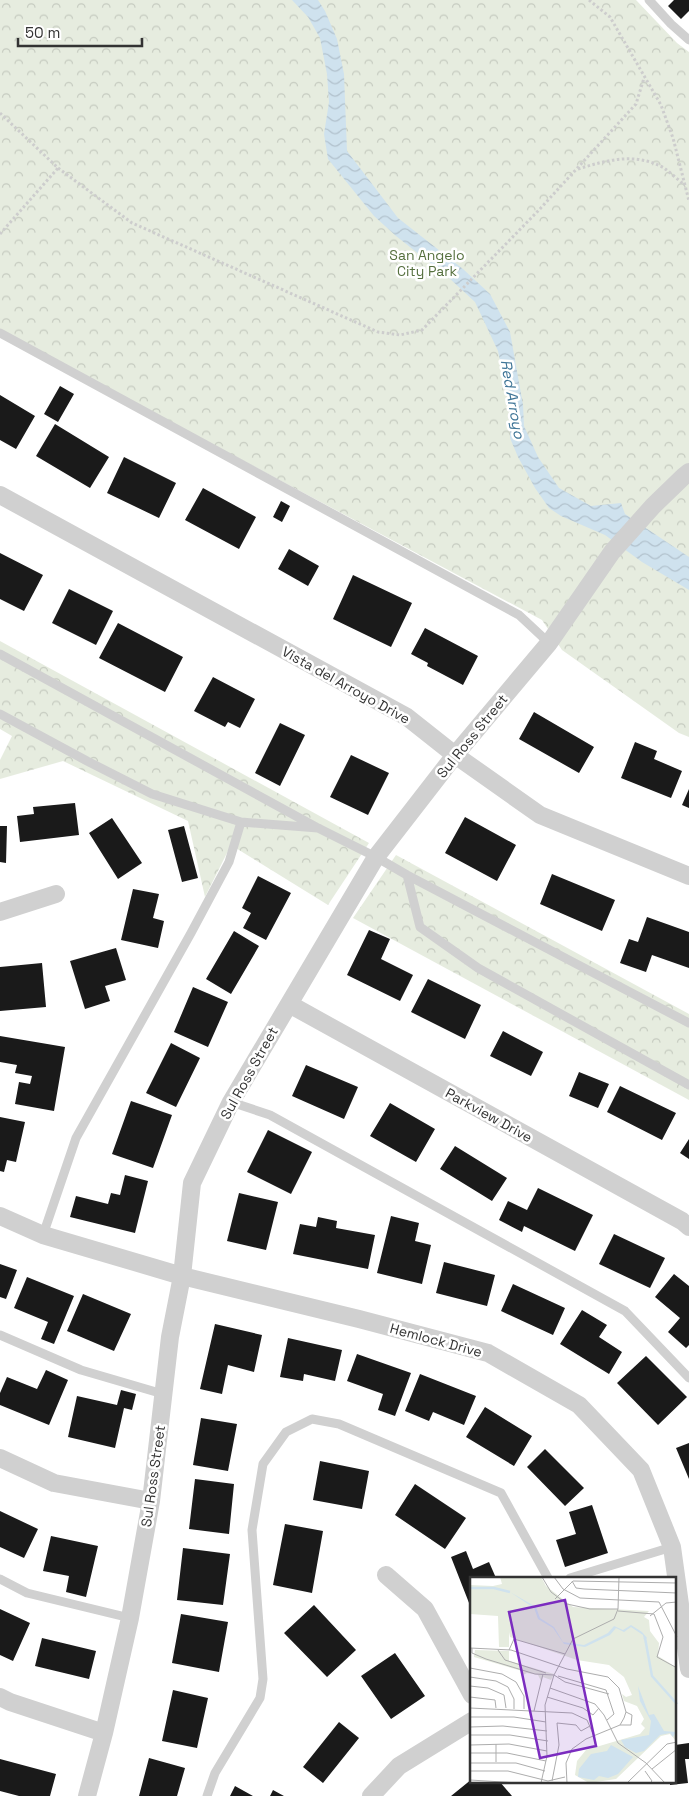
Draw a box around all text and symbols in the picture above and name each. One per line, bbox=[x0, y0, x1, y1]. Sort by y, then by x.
scale bar bbox=[18, 15, 141, 47]
text: 50 m bbox=[25, 23, 60, 42]
park label: San Angelo City Park bbox=[389, 246, 465, 280]
water label: Red Arroyo bbox=[497, 358, 529, 441]
street label: Vista del Arroyo Drive bbox=[279, 642, 413, 728]
street label: Sul Ross Street bbox=[433, 690, 511, 782]
street label: Sul Ross Street bbox=[216, 1024, 282, 1122]
street label: Parkview Drive bbox=[442, 1084, 536, 1146]
street label: Hemlock Drive bbox=[388, 1319, 484, 1361]
street label: Sul Ross Street bbox=[137, 1424, 169, 1528]
inset map bbox=[470, 1577, 676, 1784]

